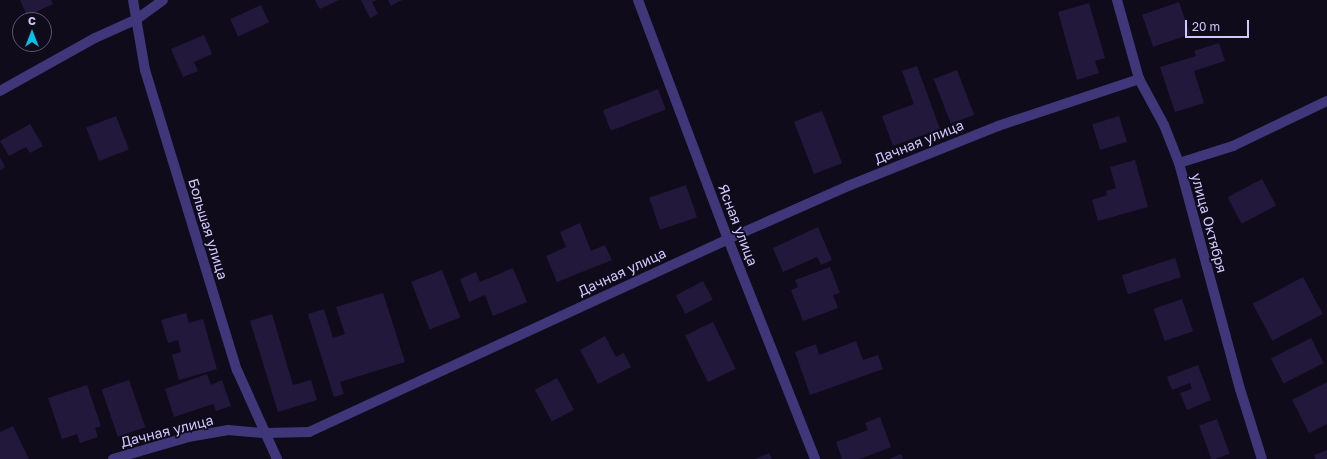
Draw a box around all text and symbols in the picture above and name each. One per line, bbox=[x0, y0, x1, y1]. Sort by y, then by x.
north arrow bbox=[12, 12, 52, 52]
scale bar bbox=[1187, 12, 1251, 38]
text: С bbox=[28, 14, 36, 27]
text: 20 m bbox=[1192, 19, 1220, 34]
street label: Дачная улица bbox=[872, 116, 966, 168]
street label: улица Октября bbox=[1188, 171, 1230, 275]
street label: Большая улица bbox=[185, 176, 231, 282]
street label: Ясная улица bbox=[715, 182, 761, 268]
street label: Дачная улица bbox=[575, 244, 669, 300]
street label: Дачная улица bbox=[119, 411, 215, 451]

